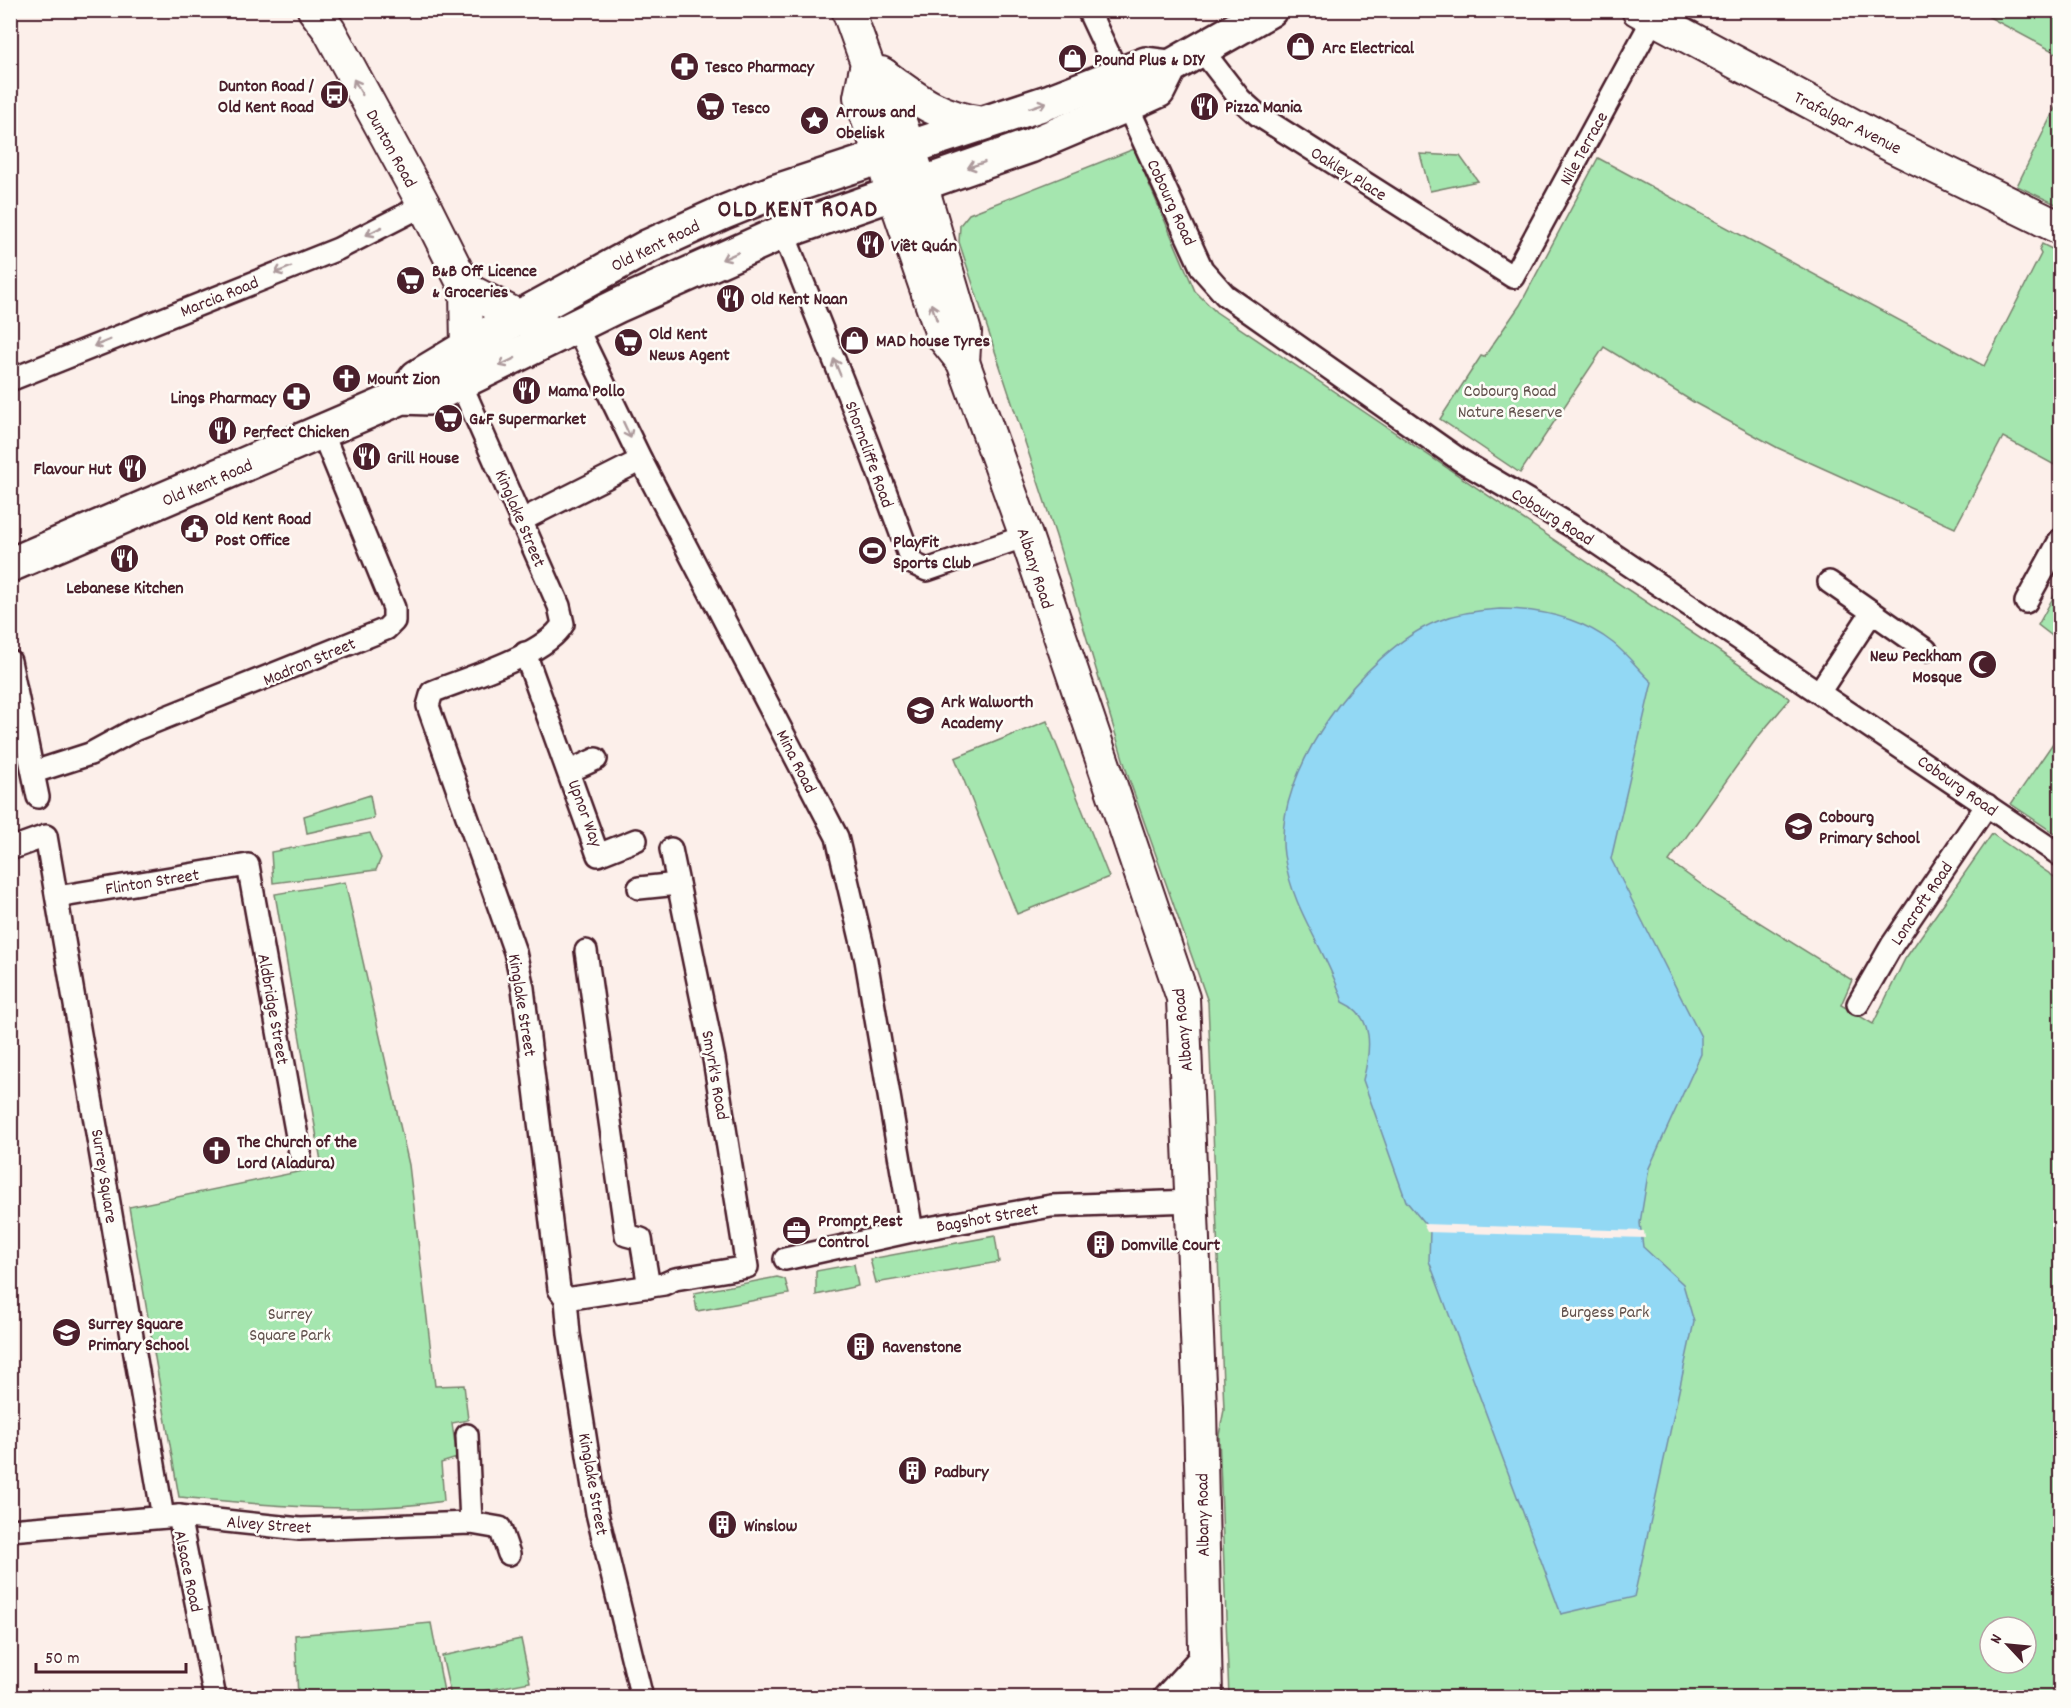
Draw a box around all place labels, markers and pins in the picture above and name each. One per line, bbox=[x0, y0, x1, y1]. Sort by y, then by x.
shop icon: Arc Electrical bbox=[1285, 31, 1317, 63]
place label: Arc Electrical bbox=[1322, 37, 1415, 62]
shop icon: Pound Plus & DIY bbox=[1057, 43, 1089, 75]
place label: Pound Plus & DIY bbox=[1094, 49, 1206, 74]
pharmacy icon: Tesco Pharmacy bbox=[668, 50, 700, 82]
place label: Tesco Pharmacy bbox=[705, 56, 815, 81]
place label: Dunton Road / Old Kent Road bbox=[218, 75, 315, 121]
bus stop icon: Dunton Road / Old Kent Road bbox=[319, 79, 351, 111]
restaurant icon: Pizza Mania bbox=[1188, 90, 1220, 122]
supermarket icon: Tesco bbox=[695, 91, 727, 123]
place label: Pizza Mania bbox=[1225, 96, 1302, 121]
place label: Tesco bbox=[732, 97, 770, 122]
place label: Arrows and Obelisk bbox=[836, 101, 916, 147]
place icon: Arrows and Obelisk bbox=[799, 105, 831, 137]
restaurant icon: Viêt Quán bbox=[854, 229, 886, 261]
place label: Viêt Quán bbox=[891, 235, 957, 260]
place label: B&B Off Licence & Groceries bbox=[432, 260, 537, 306]
supermarket icon: B&B Off Licence & Groceries bbox=[395, 264, 427, 296]
restaurant icon: Old Kent Naan bbox=[714, 282, 746, 314]
place label: Old Kent Naan bbox=[751, 288, 848, 313]
place label: Old Kent News Agent bbox=[649, 323, 730, 369]
shop icon: MAD house Tyres bbox=[839, 324, 871, 356]
supermarket icon: Old Kent News Agent bbox=[612, 327, 644, 359]
place label: MAD house Tyres bbox=[876, 330, 991, 355]
church icon: Mount Zion bbox=[330, 362, 362, 394]
place label: Mount Zion bbox=[367, 368, 440, 393]
restaurant icon: Mama Pollo bbox=[511, 374, 543, 406]
place label: Mama Pollo bbox=[548, 380, 625, 405]
pharmacy icon: Lings Pharmacy bbox=[281, 381, 313, 413]
place label: Lings Pharmacy bbox=[171, 387, 277, 412]
supermarket icon: G&F Supermarket bbox=[432, 402, 464, 434]
place label: G&F Supermarket bbox=[469, 408, 587, 433]
restaurant icon: Perfect Chicken bbox=[206, 415, 238, 447]
place label: Perfect Chicken bbox=[243, 421, 349, 446]
restaurant icon: Grill House bbox=[350, 441, 382, 473]
place label: Grill House bbox=[387, 447, 459, 472]
restaurant icon: Flavour Hut bbox=[117, 452, 149, 484]
place label: Flavour Hut bbox=[34, 458, 112, 483]
place label: Old Kent Road Post Office bbox=[215, 508, 311, 554]
public building icon: Old Kent Road Post Office bbox=[178, 512, 210, 544]
place label: PlayFit Sports Club bbox=[893, 531, 971, 577]
sports icon: PlayFit Sports Club bbox=[856, 535, 888, 567]
restaurant icon: Lebanese Kitchen bbox=[109, 542, 141, 574]
place label: Lebanese Kitchen bbox=[66, 577, 184, 602]
place label: New Peckham Mosque bbox=[1870, 645, 1962, 691]
mosque icon: New Peckham Mosque bbox=[1967, 649, 1999, 681]
place label: Ark Walworth Academy bbox=[941, 691, 1033, 737]
school or university icon: Ark Walworth Academy bbox=[904, 695, 936, 727]
place label: Cobourg Primary School bbox=[1819, 806, 1920, 852]
school or university icon: Cobourg Primary School bbox=[1782, 810, 1814, 842]
place label: The Church of the Lord (Aladura) bbox=[237, 1131, 357, 1177]
church icon: The Church of the Lord (Aladura) bbox=[200, 1135, 232, 1167]
place label: Prompt Pest Control bbox=[818, 1210, 903, 1256]
office icon: Prompt Pest Control bbox=[781, 1214, 813, 1246]
building icon: Domville Court bbox=[1084, 1228, 1116, 1260]
place label: Domville Court bbox=[1121, 1234, 1220, 1259]
place label: Surrey Square Primary School bbox=[88, 1313, 189, 1359]
school or university icon: Surrey Square Primary School bbox=[51, 1317, 83, 1349]
building icon: Ravenstone bbox=[845, 1330, 877, 1362]
place label: Ravenstone bbox=[882, 1336, 961, 1361]
building icon: Padbury bbox=[897, 1455, 929, 1487]
place label: Padbury bbox=[934, 1461, 989, 1486]
building icon: Winslow bbox=[707, 1509, 739, 1541]
place label: Winslow bbox=[744, 1515, 798, 1540]

